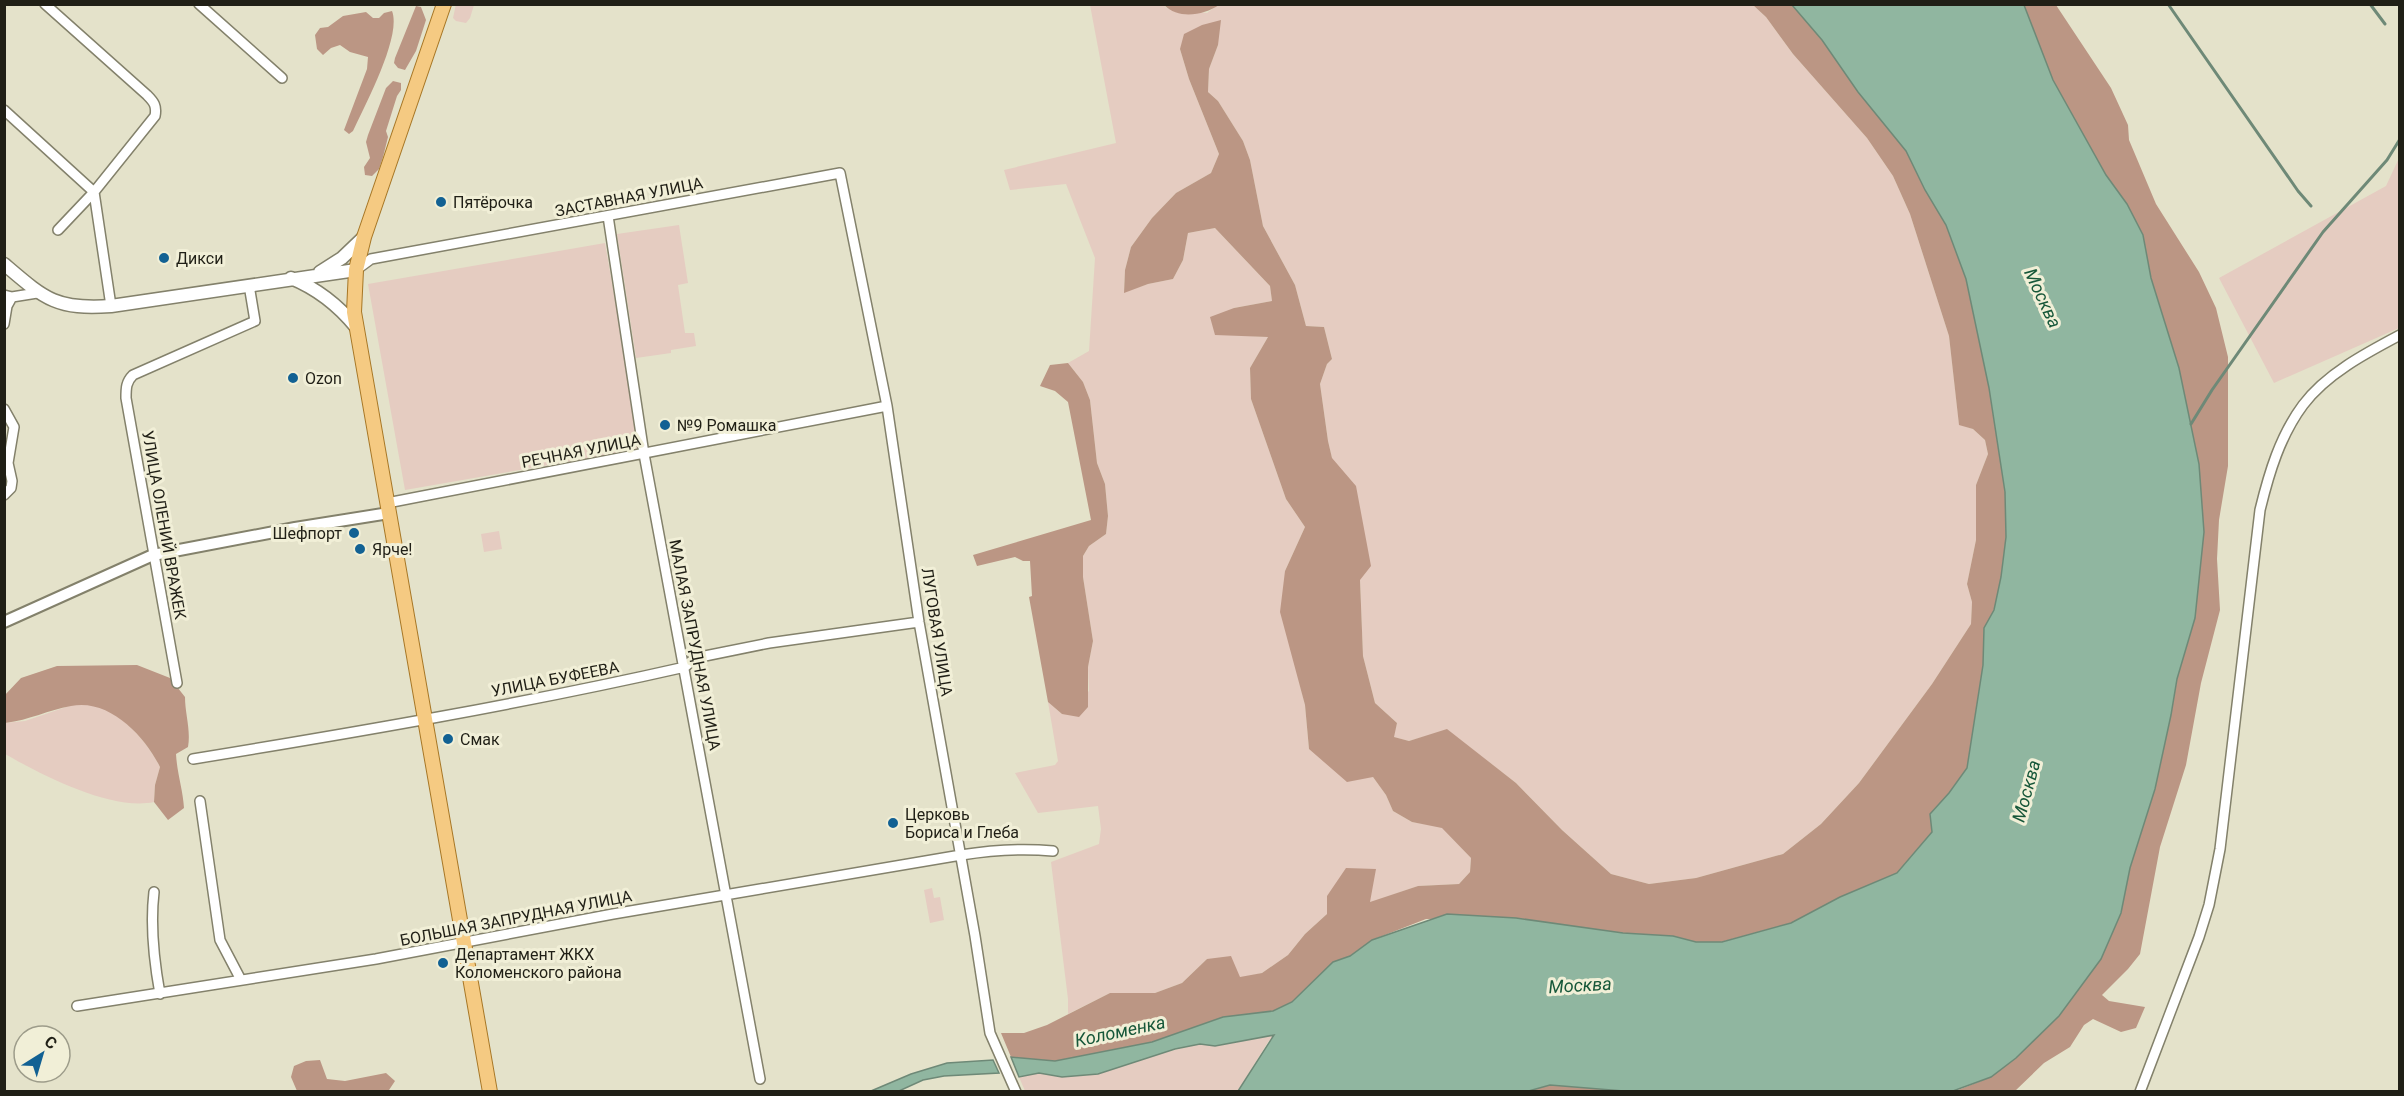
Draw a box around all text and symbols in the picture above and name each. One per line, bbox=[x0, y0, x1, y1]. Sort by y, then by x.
street label: ЗАСТАВНАЯ УЛИЦА bbox=[553, 173, 705, 221]
place label: Пятёрочка bbox=[453, 193, 533, 212]
marker: Пятёрочка bbox=[434, 195, 448, 209]
place label: Дикси bbox=[176, 249, 223, 268]
marker: Дикси bbox=[157, 251, 171, 265]
water label: Москва bbox=[2020, 265, 2066, 331]
place label: Ozon bbox=[305, 369, 342, 388]
marker: Ozon bbox=[286, 371, 300, 385]
place label: №9 Ромашка bbox=[677, 416, 776, 435]
marker: №9 Ромашка bbox=[658, 418, 672, 432]
street label: УЛИЦА ОЛЕНИЙ ВРАЖЕК bbox=[138, 429, 190, 622]
street label: РЕЧНАЯ УЛИЦА bbox=[520, 430, 643, 472]
place label: Шефпорт bbox=[272, 524, 342, 543]
marker: Шефпорт bbox=[347, 526, 361, 540]
street label: МАЛАЯ ЗАПРУДНАЯ УЛИЦА bbox=[665, 538, 725, 753]
place label: Ярче! bbox=[372, 540, 412, 559]
marker: Ярче! bbox=[353, 542, 367, 556]
street label: ЛУГОВАЯ УЛИЦА bbox=[917, 566, 957, 698]
street label: УЛИЦА БУФЕЕВА bbox=[490, 657, 621, 701]
place label: Смак bbox=[460, 730, 500, 749]
marker: Смак bbox=[441, 732, 455, 746]
water label: Москва bbox=[2008, 758, 2044, 824]
place label: Церковь Бориса и Глеба bbox=[905, 805, 1019, 842]
marker: Церковь Бориса и Глеба bbox=[886, 816, 900, 830]
street label: БОЛЬШАЯ ЗАПРУДНАЯ УЛИЦА bbox=[398, 886, 634, 950]
place label: Департамент ЖКХ Коломенского района bbox=[455, 945, 622, 982]
marker: Департамент ЖКХ Коломенского района bbox=[436, 956, 450, 970]
water label: Москва bbox=[1548, 973, 1612, 997]
water label: Коломенка bbox=[1073, 1011, 1167, 1051]
north arrow bbox=[12, 1024, 72, 1084]
text: С bbox=[41, 1032, 61, 1053]

